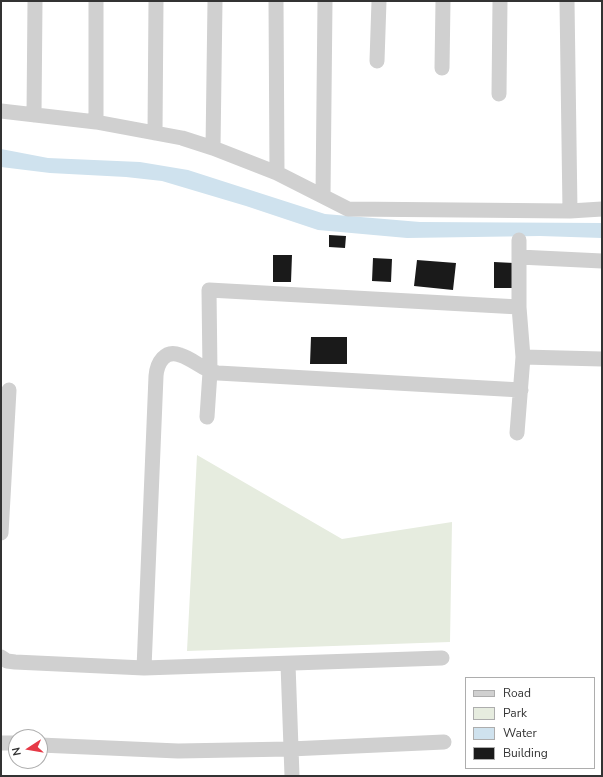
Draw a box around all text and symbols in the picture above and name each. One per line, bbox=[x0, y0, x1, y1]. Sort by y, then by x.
legend bbox=[465, 677, 595, 769]
text: Road bbox=[503, 685, 531, 701]
text: Park bbox=[503, 705, 527, 721]
text: Water bbox=[503, 725, 537, 741]
north arrow bbox=[8, 729, 48, 769]
text: Building bbox=[503, 745, 548, 761]
text: N bbox=[9, 746, 25, 757]

